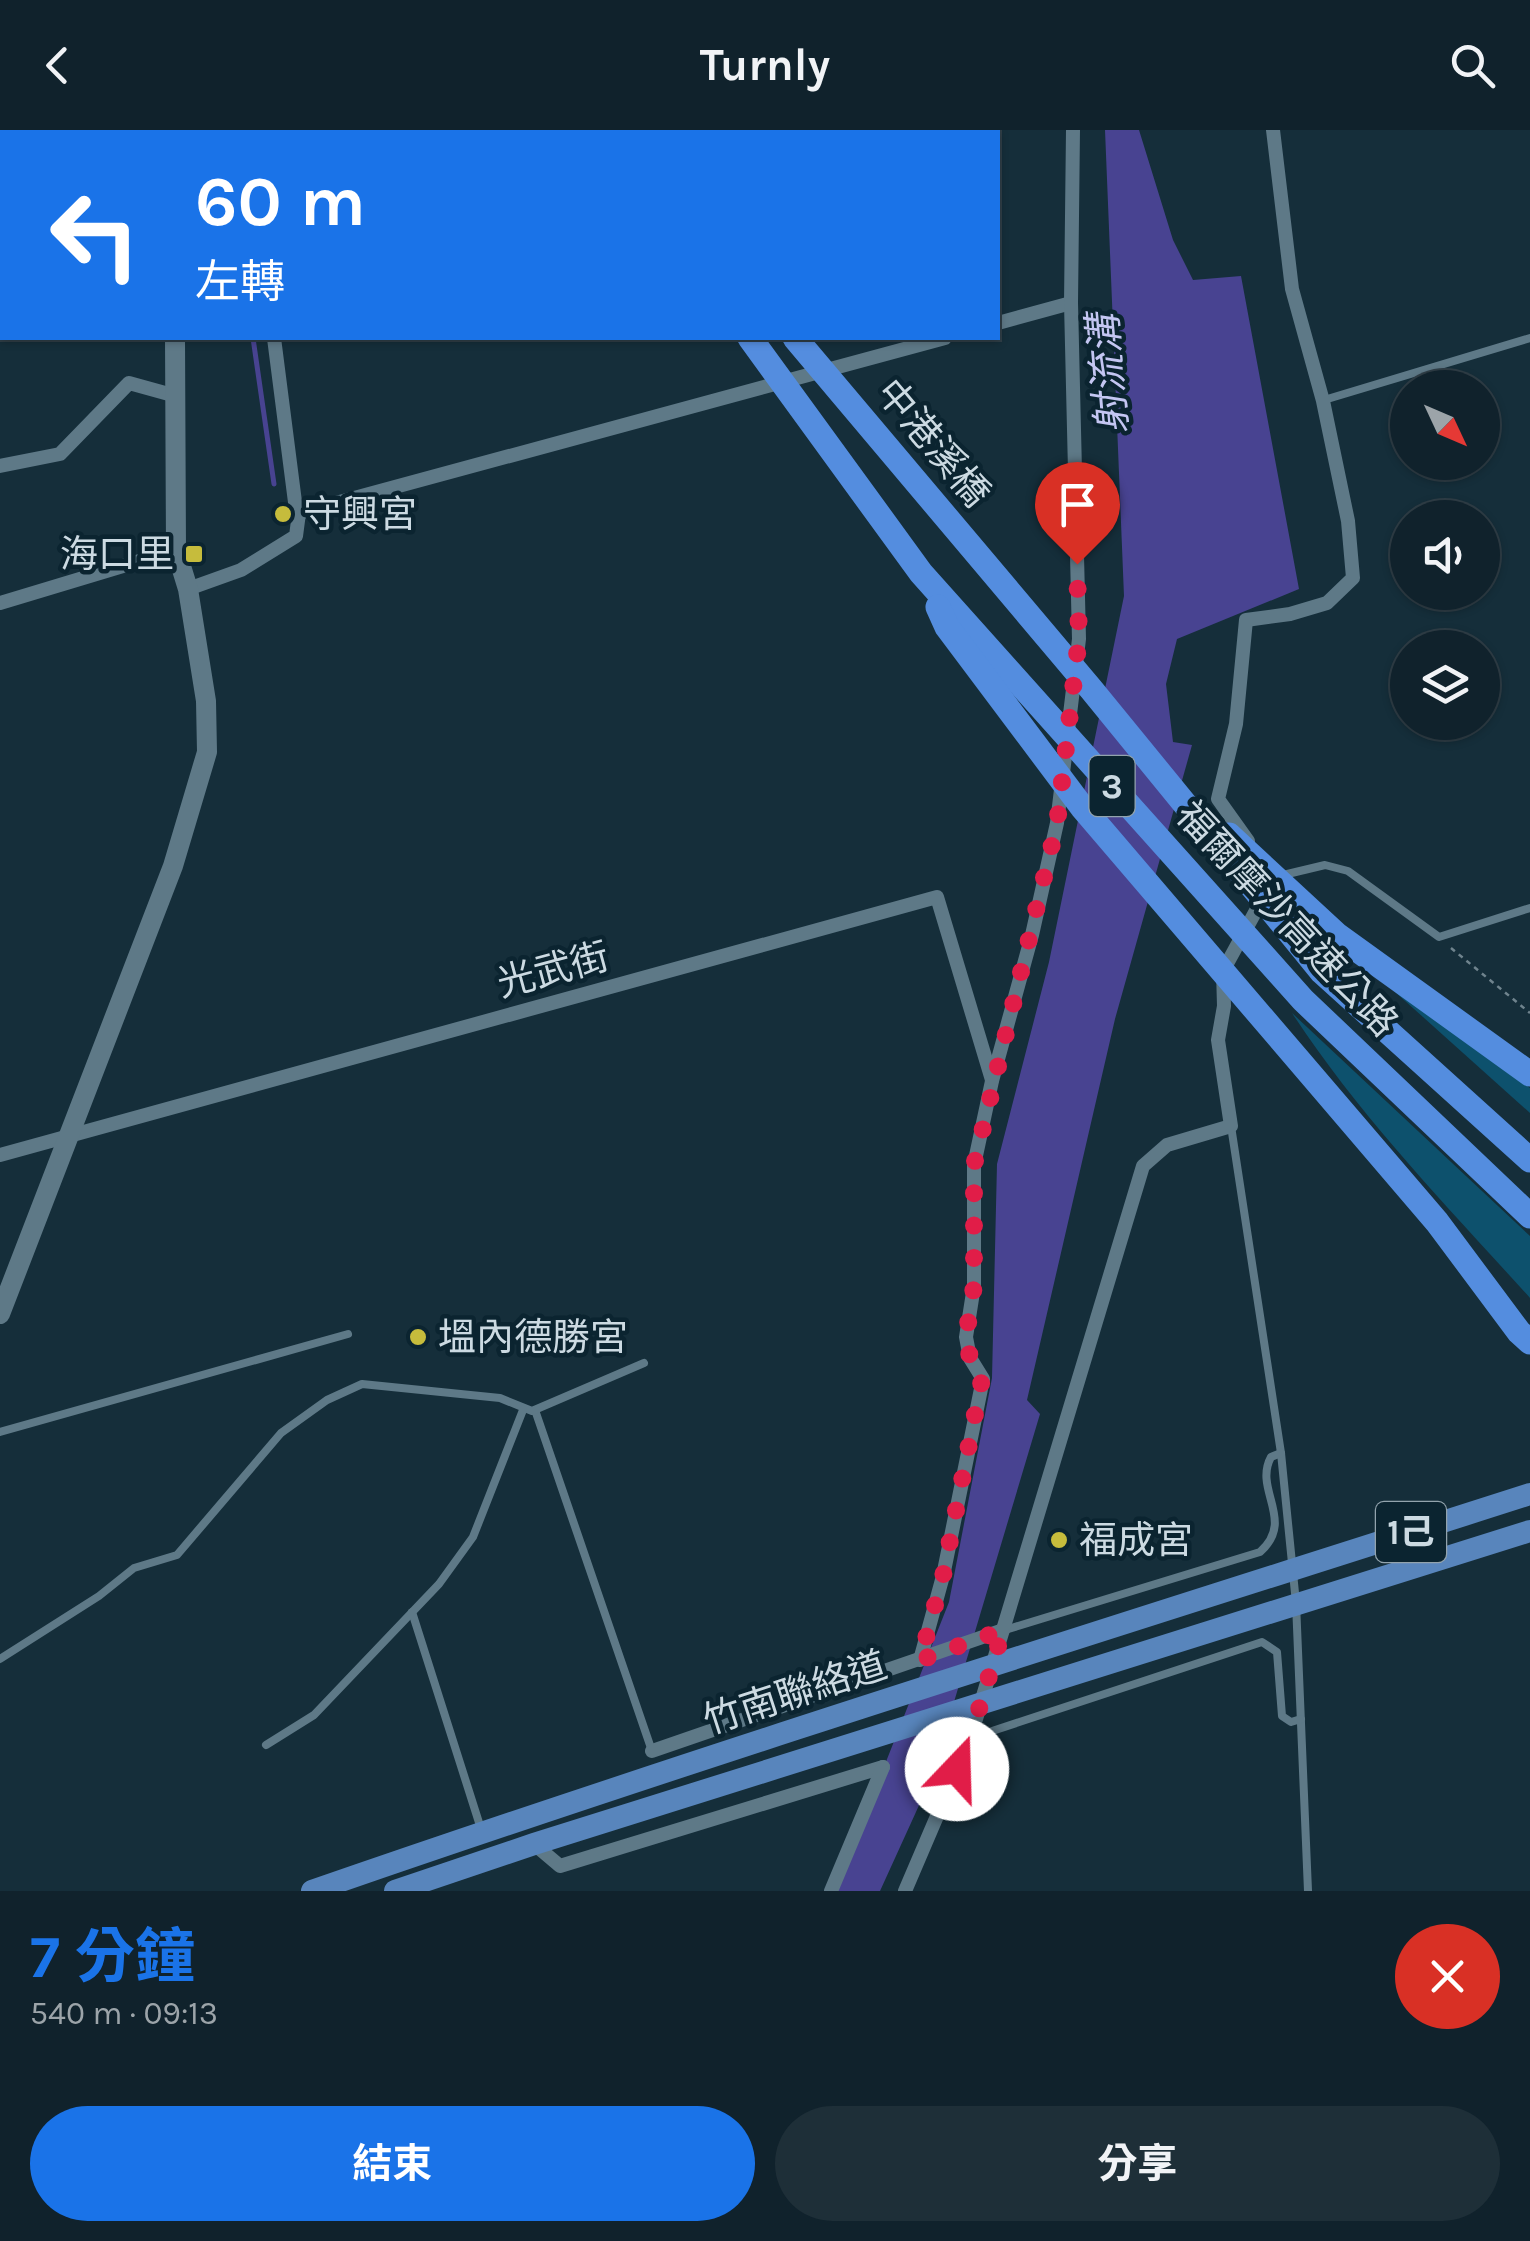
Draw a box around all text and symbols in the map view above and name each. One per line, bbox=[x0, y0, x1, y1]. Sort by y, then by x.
icon: back bbox=[30, 38, 85, 93]
icon: search bbox=[1445, 38, 1500, 93]
text: Turnly bbox=[700, 39, 830, 91]
text: 60 m bbox=[195, 161, 366, 243]
icon: left bbox=[30, 170, 160, 300]
text: 左轉 bbox=[195, 256, 285, 308]
water label: 射流溝 bbox=[1079, 307, 1137, 436]
street label: 中港溪橋 bbox=[867, 370, 999, 516]
north arrow bbox=[1390, 370, 1500, 480]
map controls bbox=[1390, 370, 1500, 740]
pin bbox=[1035, 462, 1120, 565]
icon: arrive bbox=[1050, 477, 1105, 532]
place label: 守興宮 bbox=[303, 492, 417, 537]
button: sound bbox=[1390, 500, 1500, 610]
marker: 守興宮 bbox=[272, 503, 294, 525]
place label: 海口里 bbox=[60, 532, 174, 577]
marker: 海口里 bbox=[183, 543, 205, 565]
button: layers bbox=[1390, 630, 1500, 740]
road number: 3 bbox=[1090, 756, 1134, 816]
street label: 福爾摩沙高速公路 bbox=[1167, 792, 1407, 1046]
street label: 光武街 bbox=[492, 934, 614, 1006]
place label: 塭內德勝宮 bbox=[438, 1315, 628, 1360]
marker: 塭內德勝宮 bbox=[407, 1326, 429, 1348]
road number: 1己 bbox=[1376, 1502, 1446, 1562]
place label: 福成宮 bbox=[1079, 1518, 1193, 1563]
marker: 福成宮 bbox=[1048, 1529, 1070, 1551]
street label: 竹南聯絡道 bbox=[698, 1642, 892, 1744]
position arrow bbox=[905, 1717, 1009, 1821]
text: 7 分鐘 bbox=[30, 1922, 195, 1992]
button: close bbox=[1395, 1924, 1500, 2029]
text: 540 m · 09:13 bbox=[30, 1995, 218, 2032]
button: 結束 bbox=[30, 2106, 755, 2221]
button: 分享 bbox=[775, 2106, 1500, 2221]

